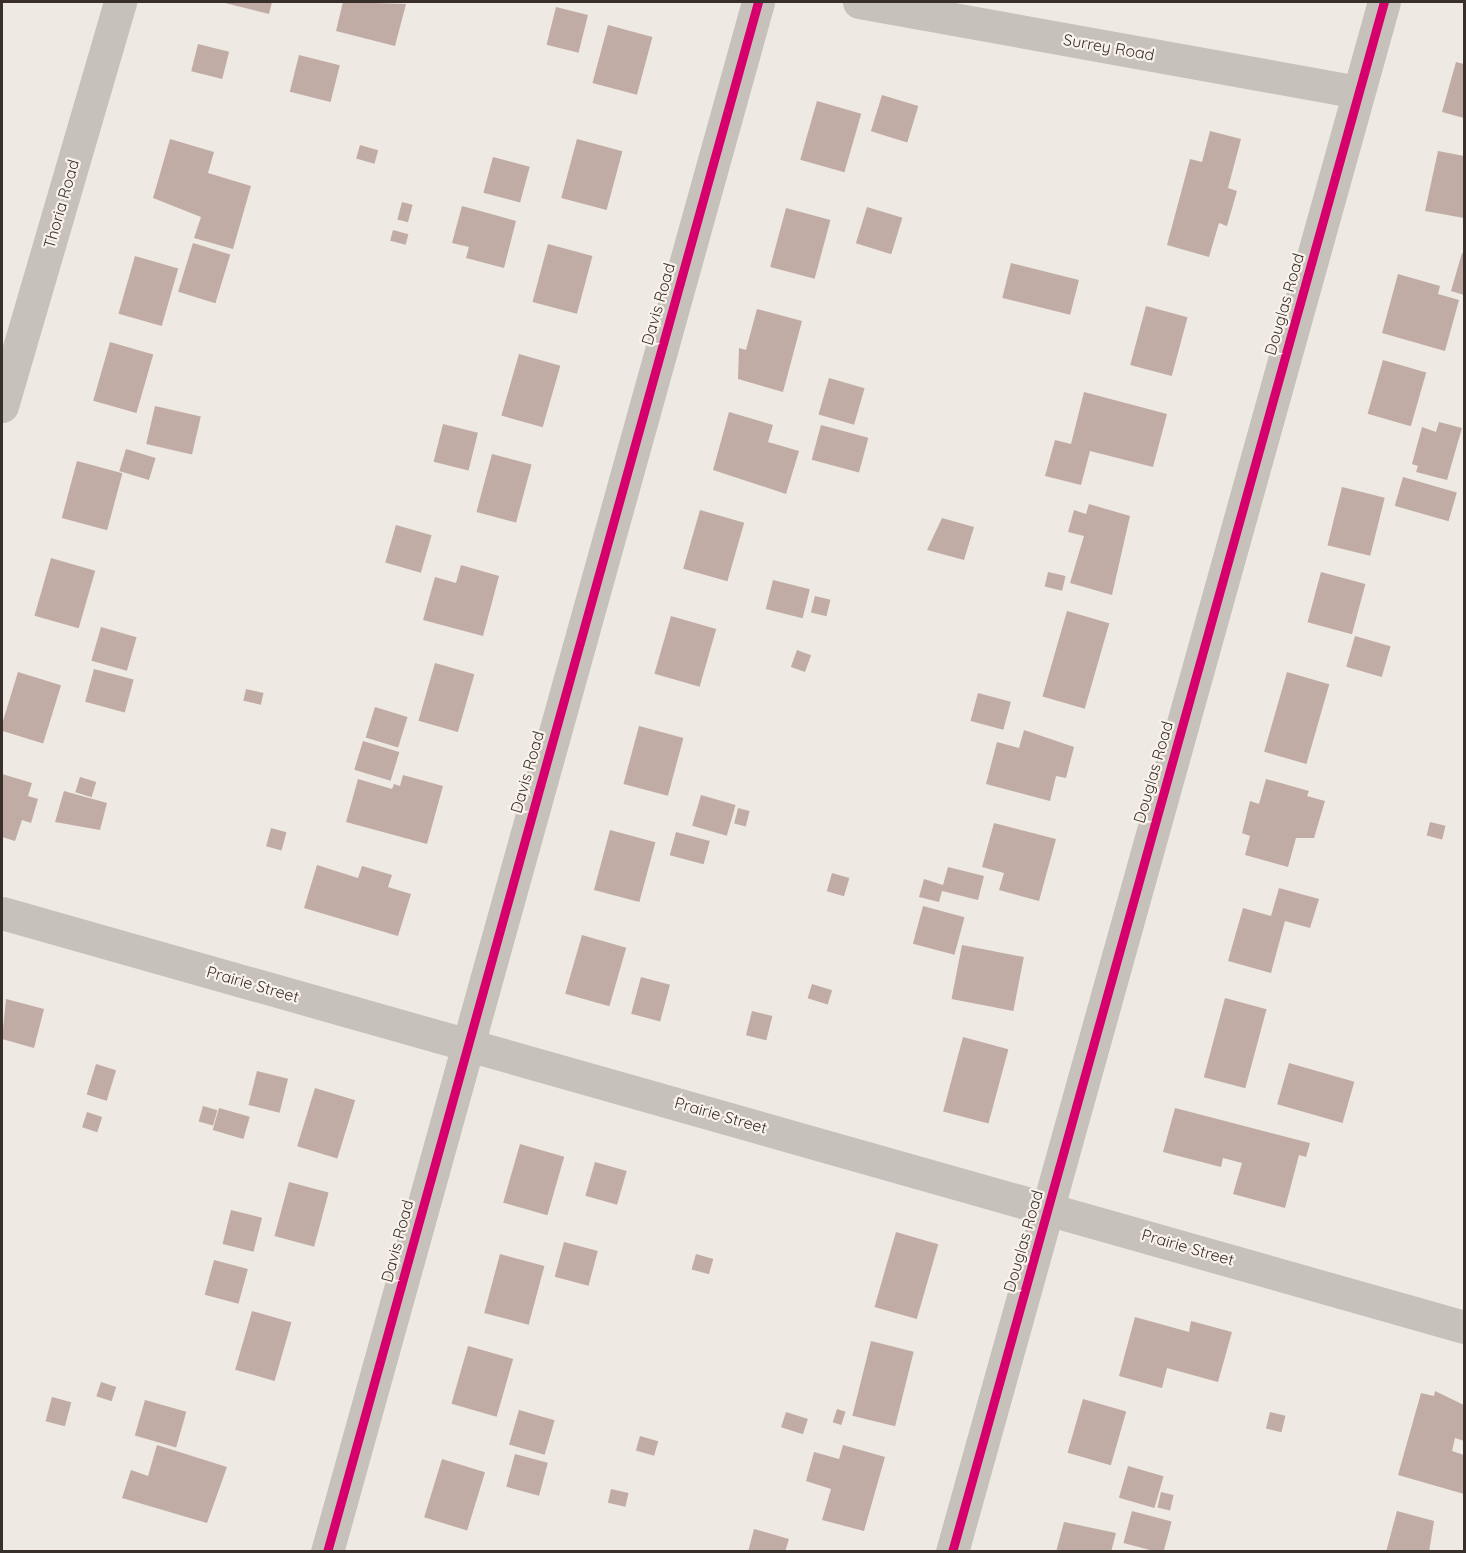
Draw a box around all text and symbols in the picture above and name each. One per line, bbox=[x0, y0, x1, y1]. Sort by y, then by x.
street label: Surrey Road bbox=[1062, 30, 1156, 64]
street label: Thoria Road bbox=[39, 157, 83, 251]
street label: Douglas Road bbox=[1260, 251, 1308, 357]
street label: Davis Road bbox=[637, 261, 679, 347]
street label: Douglas Road bbox=[1129, 719, 1177, 825]
street label: Davis Road bbox=[506, 729, 548, 815]
street label: Prairie Street bbox=[205, 962, 301, 1006]
street label: Prairie Street bbox=[673, 1093, 769, 1137]
street label: Douglas Road bbox=[999, 1188, 1047, 1294]
street label: Davis Road bbox=[377, 1198, 417, 1284]
street label: Prairie Street bbox=[1140, 1225, 1236, 1269]

